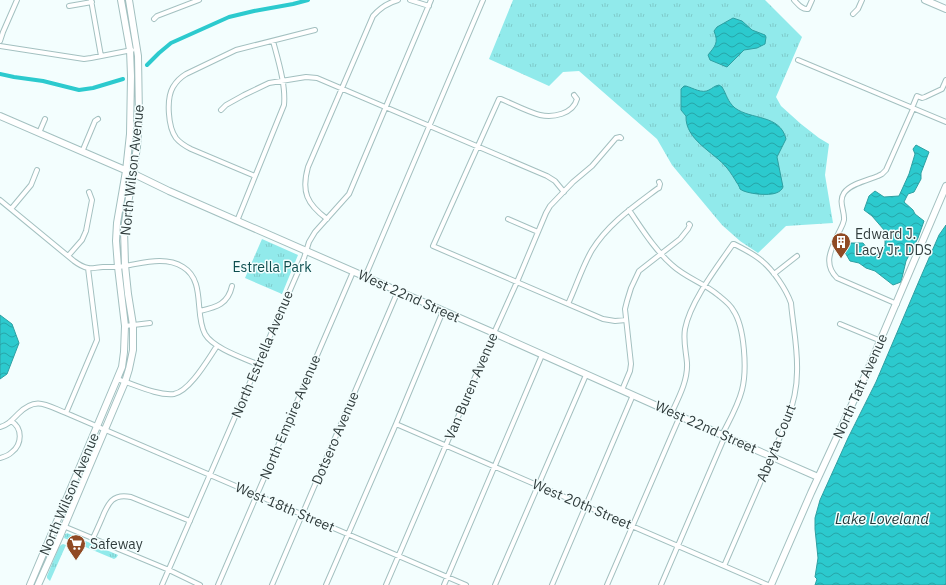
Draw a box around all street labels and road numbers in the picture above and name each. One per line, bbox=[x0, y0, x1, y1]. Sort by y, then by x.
street label: North Wilson Avenue bbox=[116, 103, 148, 236]
street label: West 22nd Street bbox=[355, 266, 463, 327]
street label: North Estrella Avenue bbox=[227, 287, 297, 420]
street label: Van Buren Avenue bbox=[440, 329, 502, 442]
street label: North Taft Avenue bbox=[829, 330, 891, 441]
street label: North Empire Avenue bbox=[256, 352, 325, 482]
street label: Dotsero Avenue bbox=[307, 388, 363, 487]
street label: West 22nd Street bbox=[652, 397, 760, 458]
street label: Abeyta Court bbox=[752, 402, 800, 484]
street label: North Wilson Avenue bbox=[35, 430, 103, 558]
street label: West 20th Street bbox=[530, 475, 634, 533]
street label: West 18th Street bbox=[233, 478, 337, 536]

